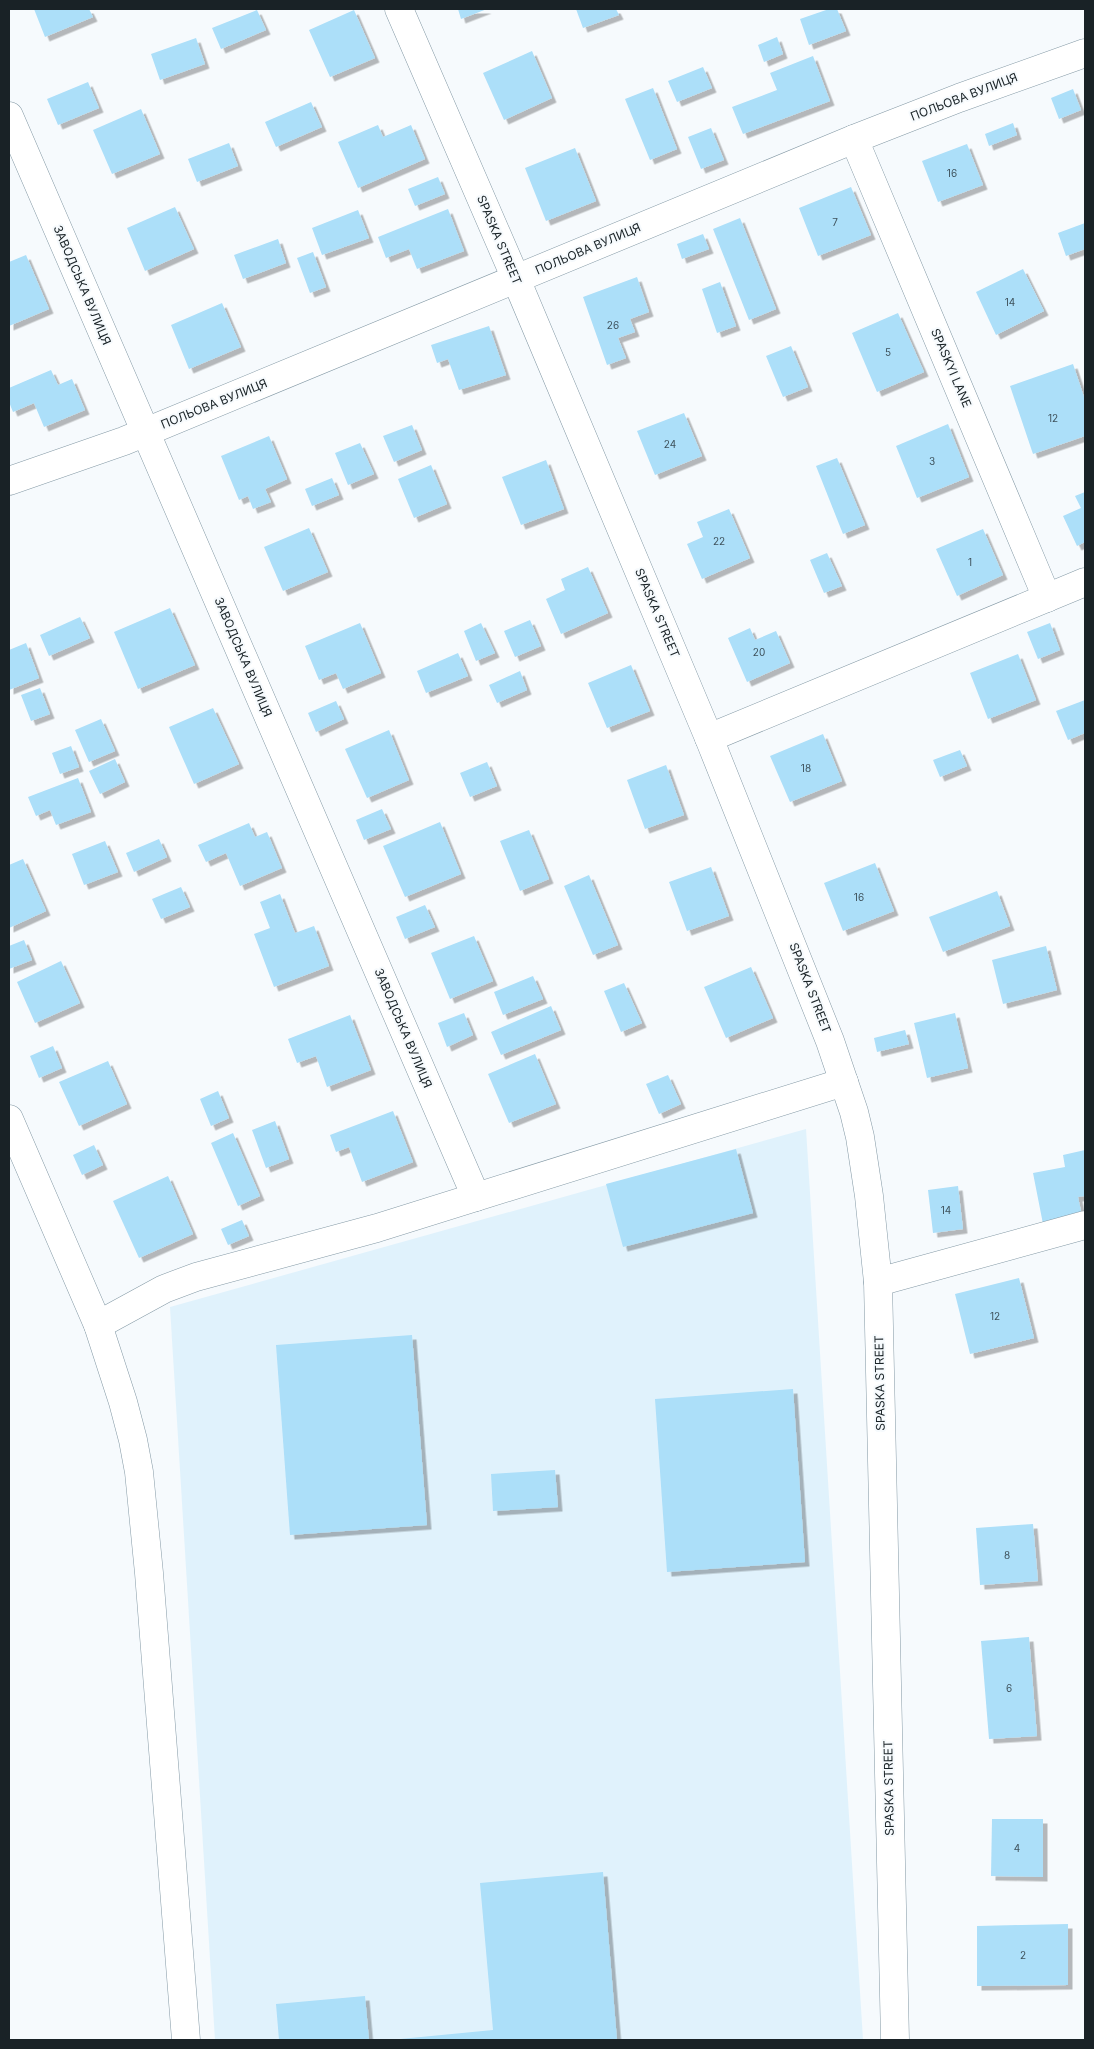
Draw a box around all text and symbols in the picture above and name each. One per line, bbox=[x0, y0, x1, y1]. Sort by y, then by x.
street label: ПОЛЬОВА ВУЛИЦЯ bbox=[908, 69, 1019, 124]
house number: 16 bbox=[947, 167, 957, 179]
street label: SPASKA STREET bbox=[474, 193, 525, 287]
house number: 7 bbox=[832, 216, 838, 228]
street label: ПОЛЬОВА ВУЛИЦЯ bbox=[533, 219, 643, 278]
street label: ЗАВОДСЬКА ВУЛИЦЯ bbox=[50, 223, 114, 347]
house number: 14 bbox=[1005, 296, 1015, 308]
house number: 26 bbox=[607, 319, 619, 331]
street label: SPASKYI LANE bbox=[928, 326, 975, 410]
house number: 5 bbox=[885, 346, 891, 358]
street label: ПОЛЬОВА ВУЛИЦЯ bbox=[158, 375, 269, 432]
house number: 12 bbox=[1048, 412, 1058, 424]
house number: 24 bbox=[664, 438, 676, 450]
house number: 3 bbox=[929, 455, 935, 467]
house number: 22 bbox=[713, 535, 725, 547]
house number: 1 bbox=[968, 556, 972, 568]
street label: SPASKA STREET bbox=[632, 566, 683, 660]
street label: ЗАВОДСЬКА ВУЛИЦЯ bbox=[211, 595, 275, 719]
house number: 20 bbox=[753, 646, 765, 658]
house number: 18 bbox=[801, 762, 811, 774]
house number: 16 bbox=[854, 891, 864, 903]
street label: SPASKA STREET bbox=[786, 941, 835, 1035]
street label: ЗАВОДСЬКА ВУЛИЦЯ bbox=[371, 966, 435, 1090]
house number: 14 bbox=[941, 1204, 951, 1216]
house number: 12 bbox=[990, 1310, 1000, 1322]
street label: SPASKA STREET bbox=[871, 1335, 888, 1431]
house number: 8 bbox=[1004, 1549, 1010, 1561]
house number: 6 bbox=[1006, 1682, 1012, 1694]
street label: SPASKA STREET bbox=[880, 1740, 897, 1836]
house number: 4 bbox=[1014, 1842, 1020, 1854]
house number: 2 bbox=[1020, 1949, 1026, 1961]

